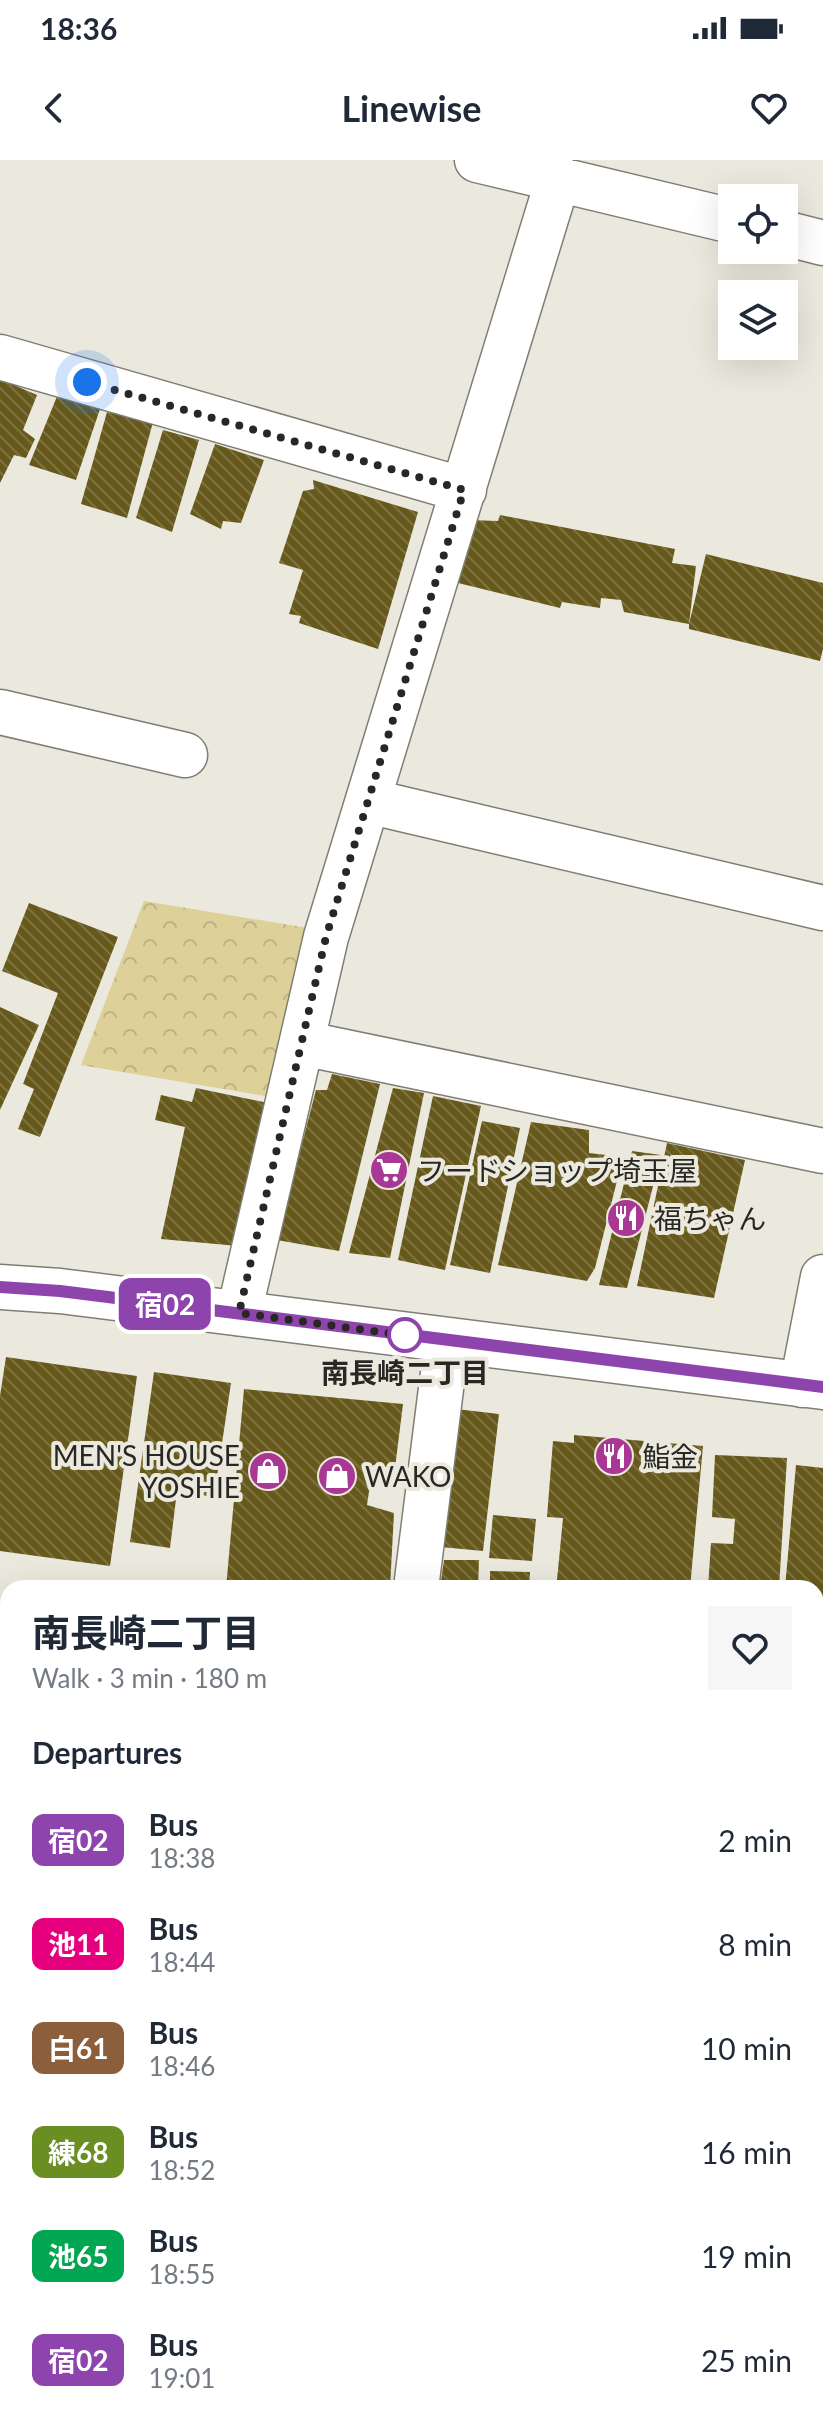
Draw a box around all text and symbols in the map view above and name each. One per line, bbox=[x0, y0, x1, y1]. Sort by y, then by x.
text: 18:36 bbox=[40, 10, 117, 46]
icon: back bbox=[32, 86, 76, 130]
text: Linewise bbox=[341, 86, 482, 130]
icon: heart bbox=[747, 86, 791, 130]
map controls bbox=[718, 184, 798, 360]
button: locate bbox=[718, 184, 798, 264]
button: layers bbox=[718, 280, 798, 360]
your location bbox=[67, 362, 107, 402]
supermarket icon: フードショップ埼玉屋 bbox=[368, 1149, 410, 1191]
place label: フードショップ埼玉屋 bbox=[417, 1153, 697, 1187]
restaurant icon: 福ちゃん bbox=[605, 1197, 647, 1239]
place label: 福ちゃん bbox=[654, 1201, 766, 1235]
line badge: 宿02 bbox=[119, 1278, 211, 1330]
text: 宿02 bbox=[135, 1287, 195, 1321]
marker: 南長崎二丁目 bbox=[388, 1318, 422, 1352]
place label: 南長崎二丁目 bbox=[321, 1355, 489, 1389]
restaurant icon: 鮨金 bbox=[593, 1435, 635, 1477]
place label: MEN'S HOUSE YOSHIE bbox=[53, 1438, 240, 1504]
place label: 鮨金 bbox=[642, 1439, 698, 1473]
shop icon: MEN'S HOUSE YOSHIE bbox=[247, 1450, 289, 1492]
shop icon: WAKO bbox=[316, 1455, 358, 1497]
place label: WAKO bbox=[365, 1459, 452, 1493]
button: heart bbox=[708, 1606, 792, 1690]
text: 南長崎二丁目 bbox=[32, 1609, 260, 1655]
text: Walk · 3 min · 180 m bbox=[32, 1662, 267, 1694]
text: Departures bbox=[32, 1734, 182, 1770]
text: Bus bbox=[148, 1806, 198, 1842]
text: 2 min bbox=[718, 1822, 792, 1858]
text: 宿02 bbox=[48, 1823, 108, 1857]
text: 18:38 bbox=[148, 1842, 215, 1874]
text: Bus bbox=[148, 1910, 198, 1946]
text: 8 min bbox=[718, 1926, 792, 1962]
text: 池11 bbox=[48, 1927, 108, 1961]
text: 18:44 bbox=[148, 1946, 215, 1978]
text: Bus bbox=[148, 2014, 198, 2050]
text: 10 min bbox=[701, 2030, 792, 2066]
text: 白61 bbox=[48, 2031, 108, 2065]
text: 18:46 bbox=[148, 2050, 215, 2082]
text: Bus bbox=[148, 2118, 198, 2154]
text: 16 min bbox=[701, 2134, 792, 2170]
text: 練68 bbox=[48, 2135, 108, 2169]
text: 18:52 bbox=[148, 2154, 215, 2186]
text: Bus bbox=[148, 2222, 198, 2258]
text: 19 min bbox=[701, 2238, 792, 2274]
text: 池65 bbox=[48, 2239, 108, 2273]
text: 18:55 bbox=[148, 2258, 215, 2290]
text: Bus bbox=[148, 2326, 198, 2362]
text: 25 min bbox=[701, 2342, 792, 2378]
text: 宿02 bbox=[48, 2343, 108, 2377]
text: 19:01 bbox=[148, 2362, 215, 2394]

